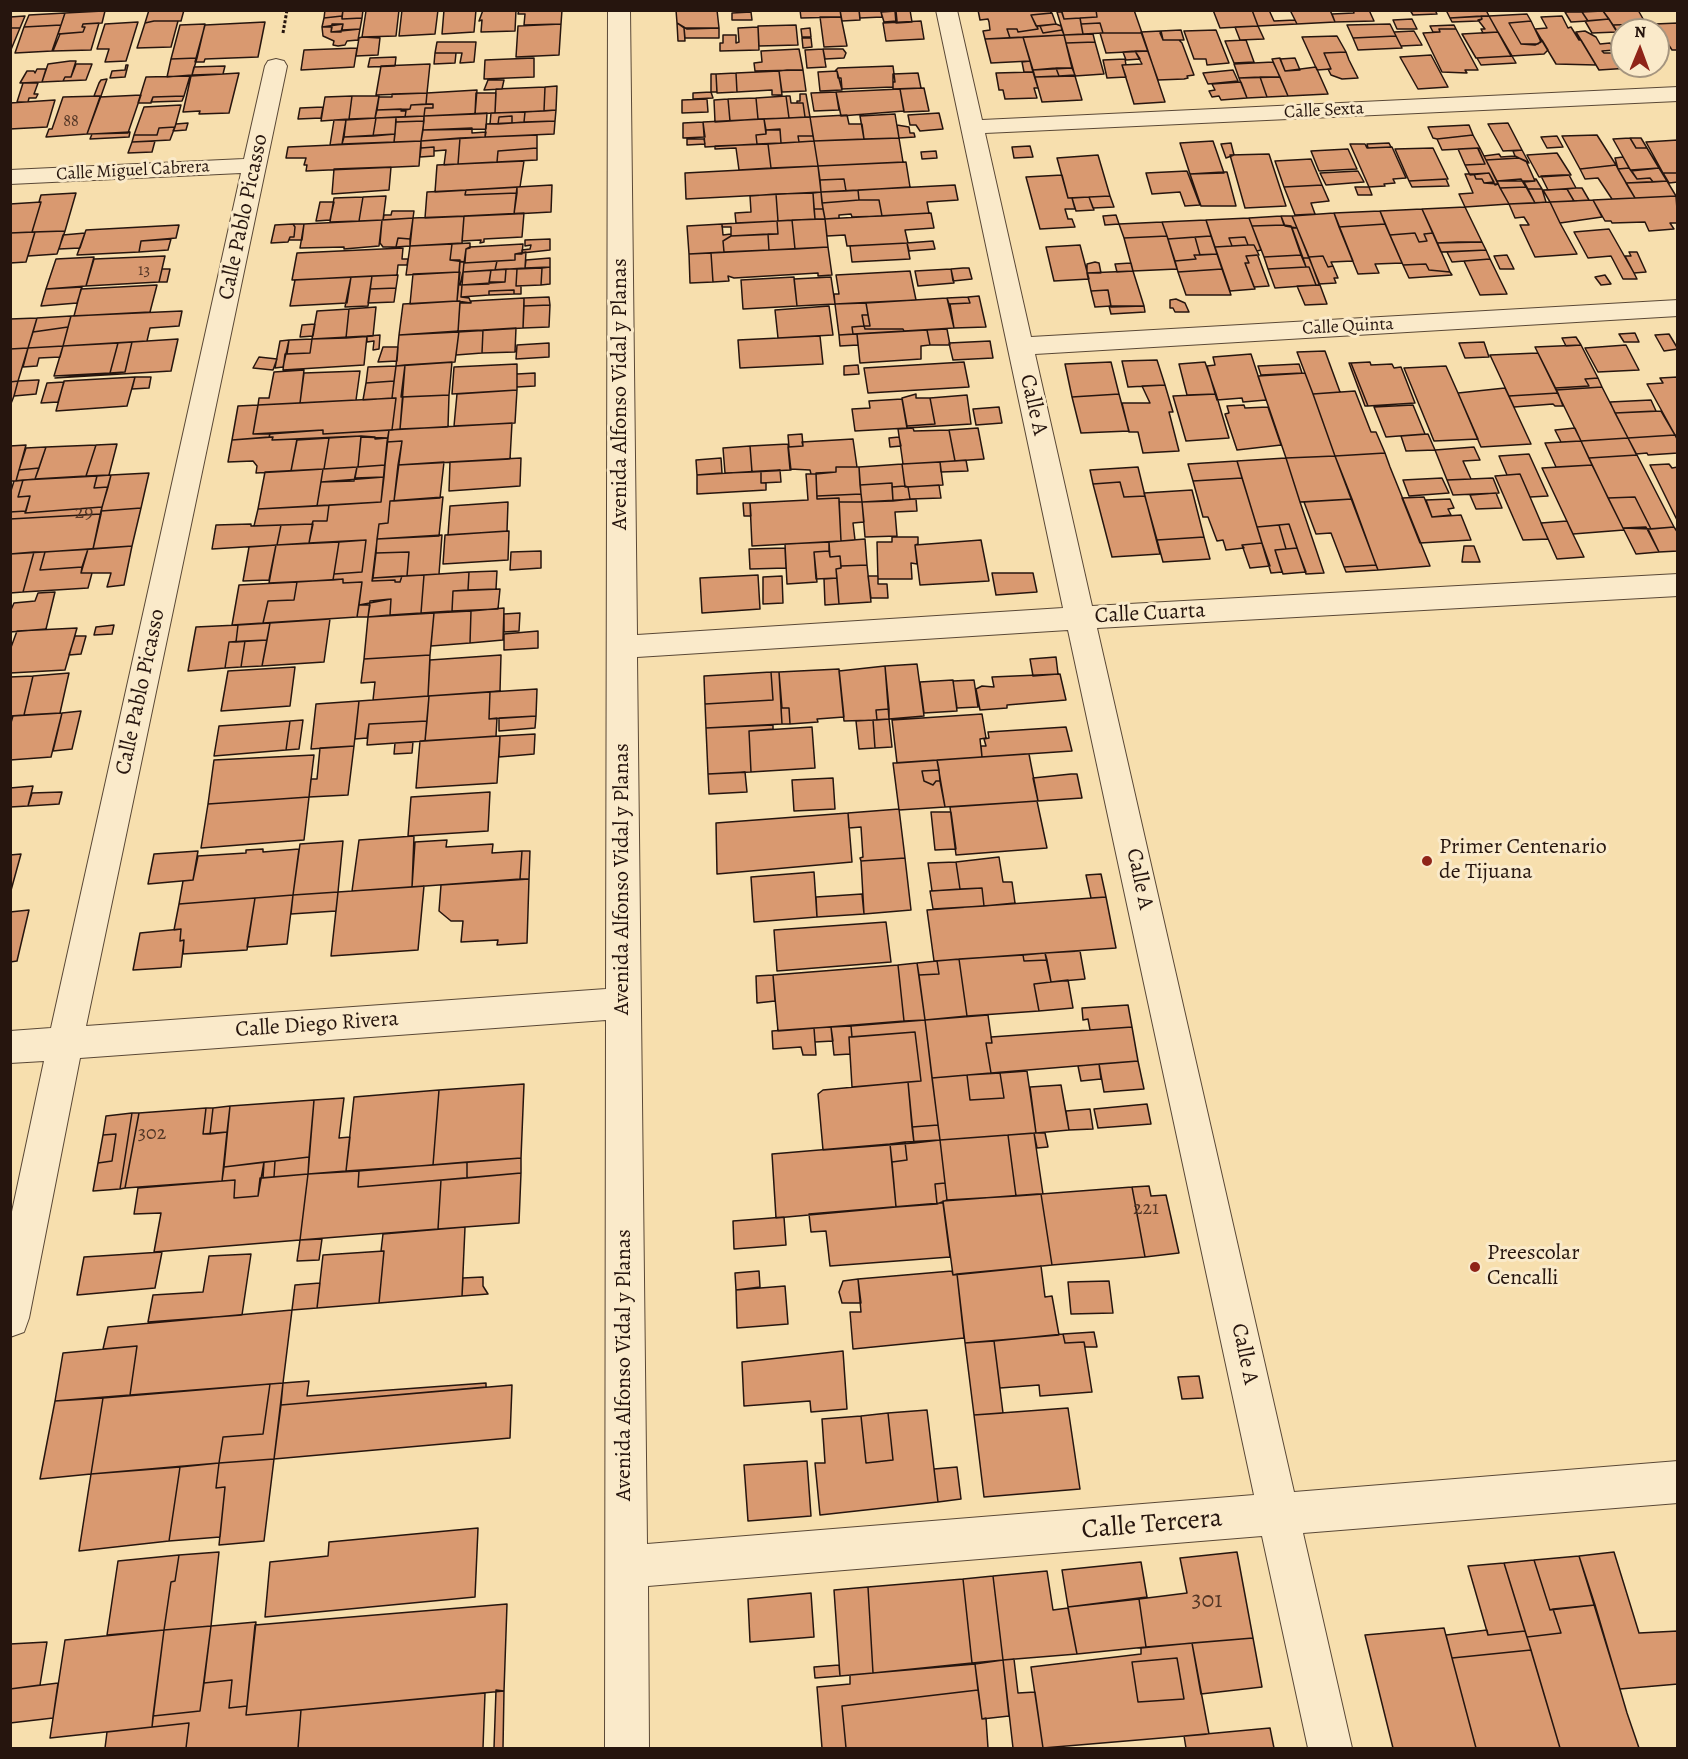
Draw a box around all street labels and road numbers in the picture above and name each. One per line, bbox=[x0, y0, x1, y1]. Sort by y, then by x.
street label: Calle Sexta bbox=[1284, 98, 1364, 124]
street label: Calle Pablo Picasso bbox=[214, 132, 274, 302]
street label: Calle Miguel Cabrera bbox=[56, 156, 210, 186]
street label: Avenida Alfonso Vidal y Planas bbox=[608, 258, 634, 530]
street label: Calle Quinta bbox=[1302, 314, 1394, 340]
street label: Calle A bbox=[1013, 372, 1053, 438]
street label: Calle Cuarta bbox=[1094, 598, 1206, 630]
street label: Calle Pablo Picasso bbox=[111, 607, 171, 777]
street label: Avenida Alfonso Vidal y Planas bbox=[610, 743, 636, 1015]
street label: Calle A bbox=[1120, 846, 1158, 912]
street label: Calle Diego Rivera bbox=[234, 1006, 400, 1044]
street label: Avenida Alfonso Vidal y Planas bbox=[612, 1229, 638, 1501]
street label: Calle A bbox=[1225, 1321, 1263, 1387]
street label: Calle Tercera bbox=[1080, 1503, 1224, 1547]

